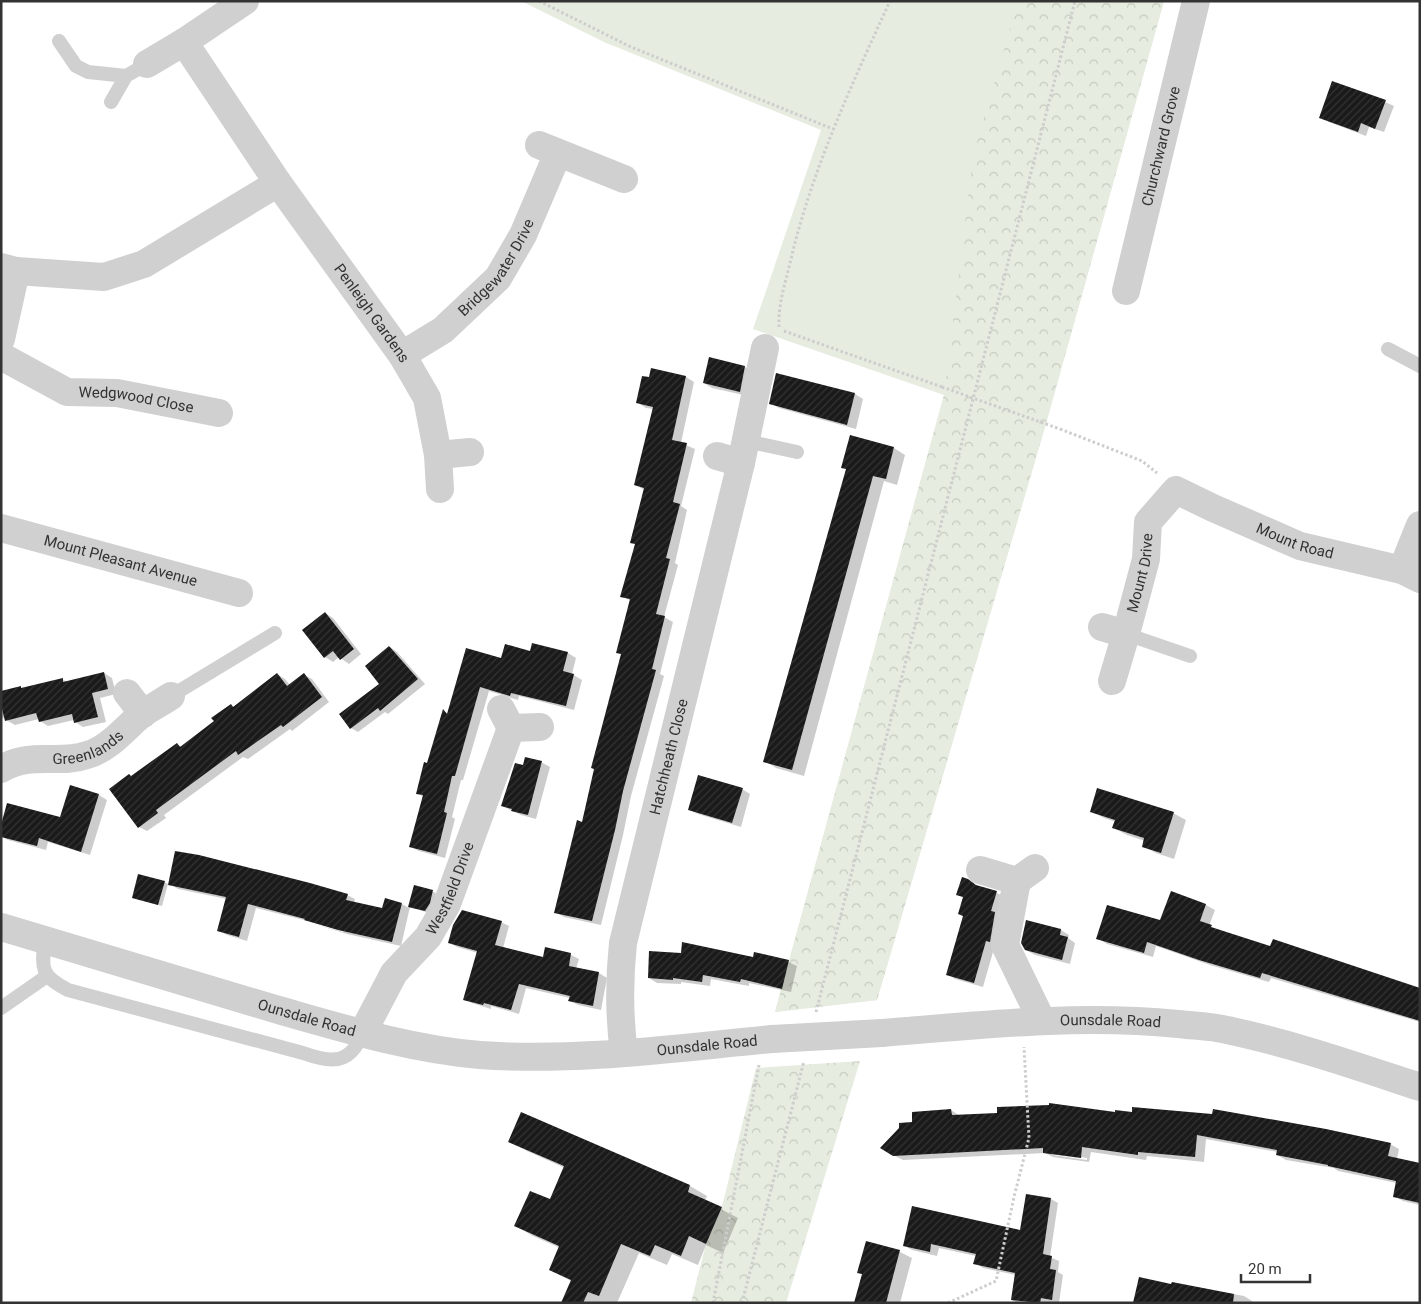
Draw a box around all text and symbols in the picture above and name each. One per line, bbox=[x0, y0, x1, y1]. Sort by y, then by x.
street label: Churchward Grove bbox=[1138, 84, 1184, 208]
street label: Bridgewater Drive bbox=[454, 216, 538, 320]
street label: Penleigh Gardens bbox=[330, 260, 413, 366]
street label: Wedgwood Close bbox=[78, 383, 195, 417]
street label: Mount Road bbox=[1253, 519, 1336, 563]
street label: Mount Pleasant Avenue bbox=[42, 531, 199, 590]
street label: Mount Drive bbox=[1123, 533, 1156, 614]
street label: Hatchheath Close bbox=[646, 697, 692, 817]
street label: Greenlands bbox=[52, 727, 127, 768]
street label: Westfield Drive bbox=[422, 839, 478, 938]
street label: Ounsdale Road bbox=[256, 995, 358, 1040]
street label: Ounsdale Road bbox=[1060, 1011, 1162, 1031]
street label: Ounsdale Road bbox=[656, 1031, 758, 1059]
scale bar bbox=[1241, 1252, 1310, 1284]
text: 20 m bbox=[1248, 1260, 1282, 1278]

